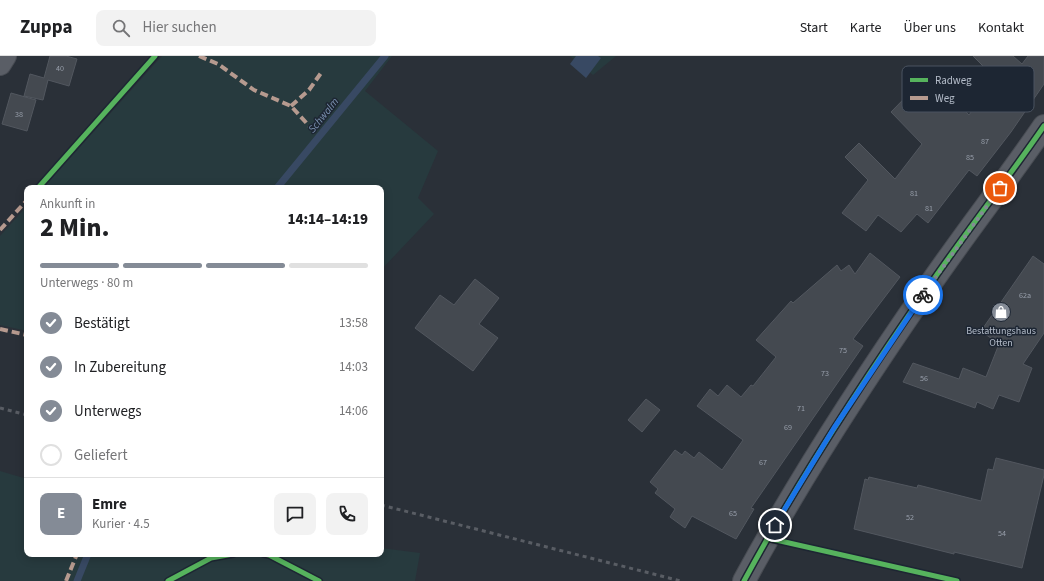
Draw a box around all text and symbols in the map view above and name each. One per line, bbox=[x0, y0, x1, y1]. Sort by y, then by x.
search box bbox=[96, 10, 376, 46]
text: Zuppa bbox=[20, 14, 72, 41]
icon: search bbox=[110, 17, 132, 39]
text: Hier suchen bbox=[142, 17, 217, 38]
text: Start bbox=[800, 18, 828, 38]
text: Karte bbox=[850, 18, 881, 38]
text: Über uns bbox=[903, 18, 956, 38]
text: Kontakt bbox=[978, 18, 1024, 38]
house number: 40 bbox=[56, 63, 64, 74]
legend bbox=[902, 66, 1034, 112]
text: Radweg bbox=[935, 73, 972, 88]
text: Weg bbox=[935, 91, 955, 106]
water label: Schwalm bbox=[305, 94, 342, 136]
house number: 38 bbox=[15, 109, 23, 120]
house number: 87 bbox=[981, 136, 989, 147]
house number: 85 bbox=[966, 152, 974, 163]
pin bbox=[983, 171, 1017, 205]
icon: bag bbox=[989, 177, 1011, 199]
house number: 81 bbox=[910, 188, 918, 199]
text: Ankunft in bbox=[40, 195, 95, 213]
house number: 81 bbox=[925, 203, 933, 214]
text: 2 Min. bbox=[40, 209, 109, 246]
text: 14:14–14:19 bbox=[287, 209, 368, 230]
text: Unterwegs · 80 m bbox=[40, 274, 133, 292]
courier bbox=[903, 275, 943, 315]
icon: bike bbox=[912, 284, 934, 306]
house number: 62a bbox=[1019, 290, 1031, 301]
shop icon: Bestattungshaus Otten bbox=[990, 301, 1012, 323]
icon: check bbox=[40, 312, 62, 334]
text: Bestätigt bbox=[74, 313, 130, 334]
text: 13:58 bbox=[339, 314, 368, 332]
place label: Bestattungshaus Otten bbox=[966, 324, 1036, 350]
house number: 75 bbox=[839, 345, 847, 356]
icon: check bbox=[40, 356, 62, 378]
text: In Zubereitung bbox=[74, 357, 166, 378]
text: 14:03 bbox=[339, 358, 368, 376]
house number: 73 bbox=[821, 368, 829, 379]
house number: 56 bbox=[920, 373, 928, 384]
icon: check bbox=[40, 400, 62, 422]
text: Unterwegs bbox=[74, 401, 142, 422]
text: 14:06 bbox=[339, 402, 368, 420]
house number: 71 bbox=[797, 403, 805, 414]
house number: 69 bbox=[784, 422, 792, 433]
text: Geliefert bbox=[74, 445, 128, 466]
house number: 67 bbox=[759, 457, 767, 468]
button: chat bbox=[274, 493, 316, 535]
button: phone bbox=[326, 493, 368, 535]
text: Emre bbox=[92, 494, 127, 515]
text: E bbox=[57, 503, 65, 524]
house number: 65 bbox=[729, 508, 737, 519]
pin bbox=[758, 508, 792, 542]
house number: 52 bbox=[906, 512, 914, 523]
icon: home bbox=[764, 514, 786, 536]
text: Kurier · 4.5 bbox=[92, 515, 150, 533]
house number: 54 bbox=[998, 528, 1006, 539]

